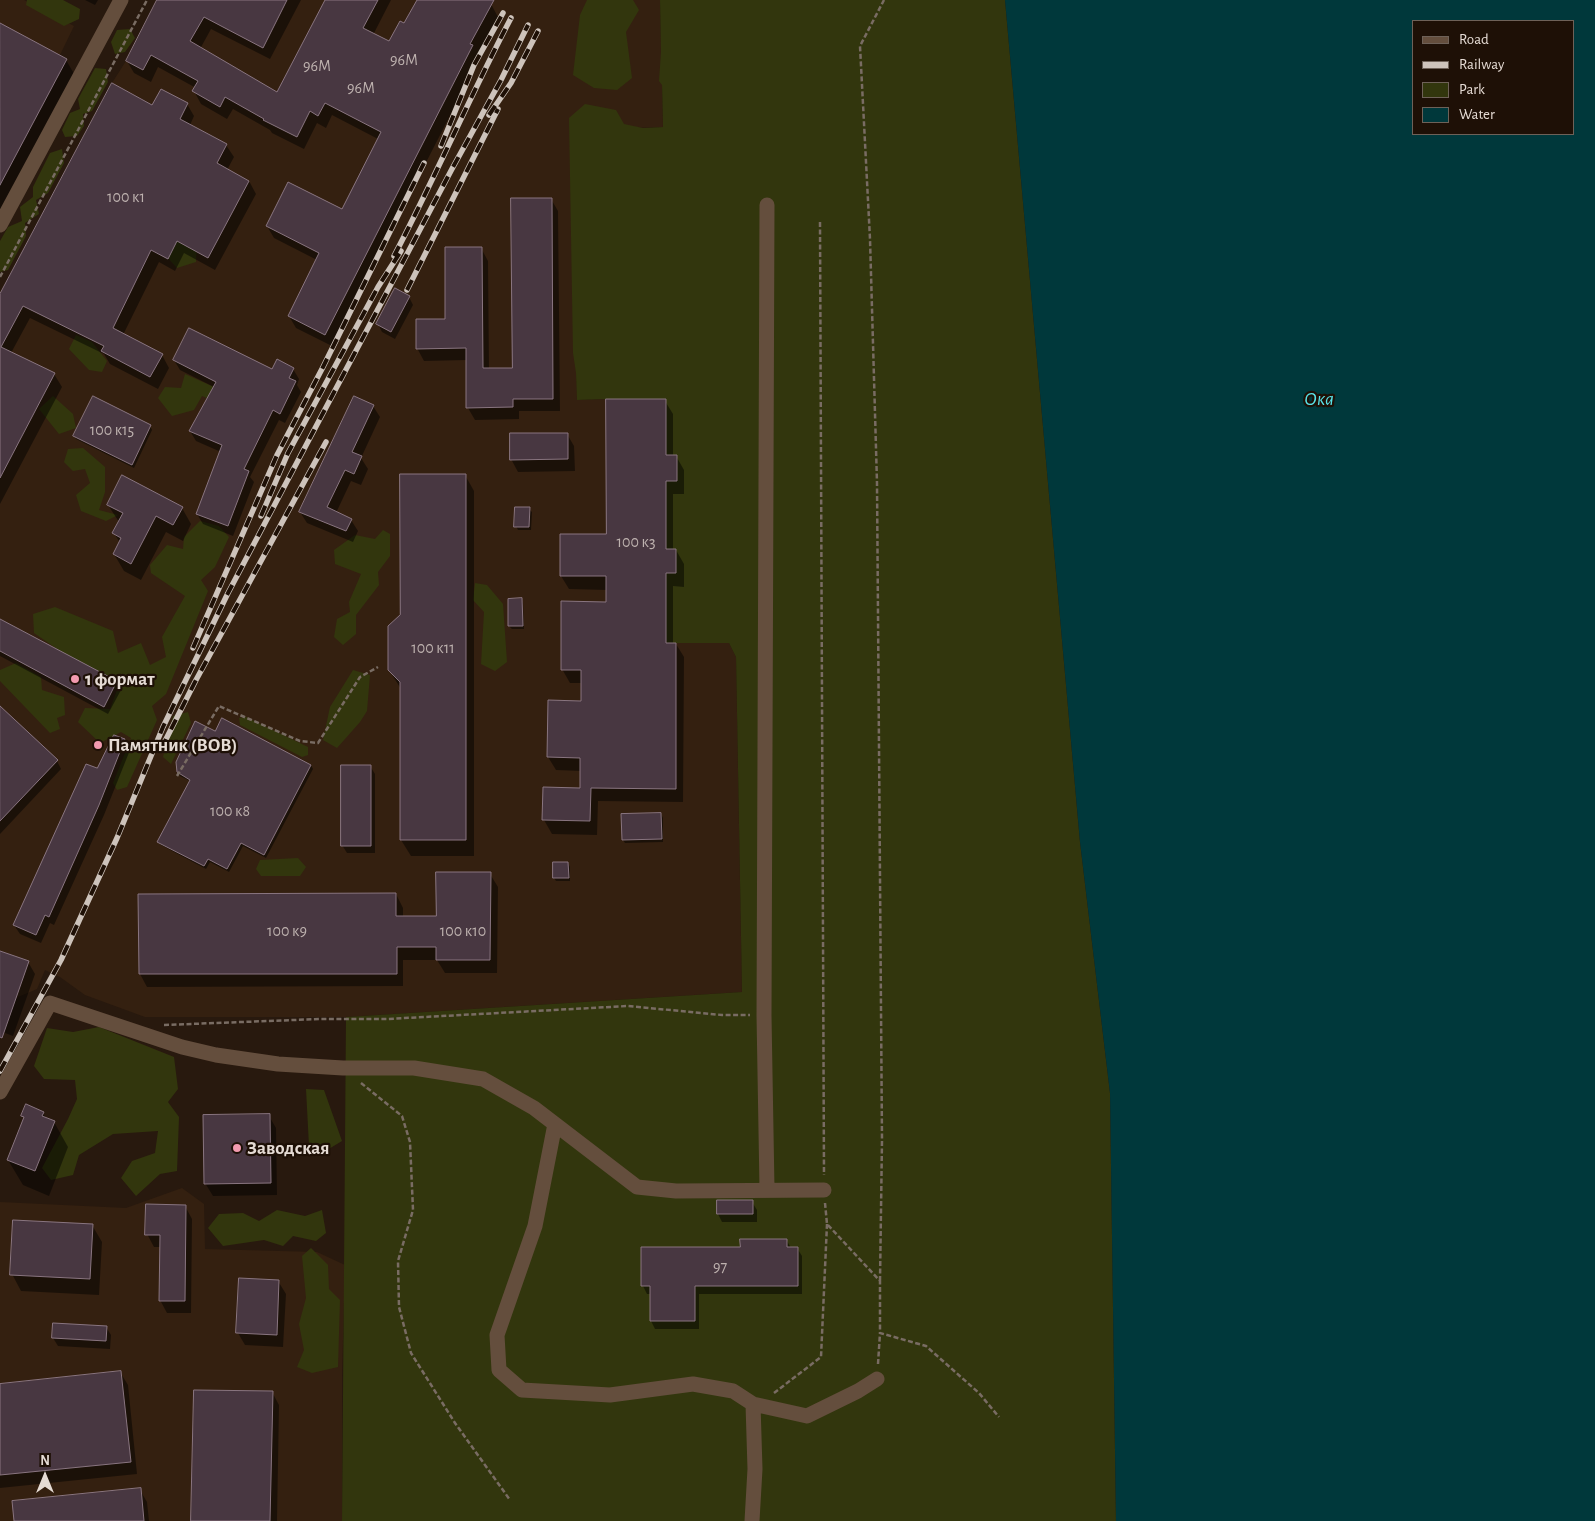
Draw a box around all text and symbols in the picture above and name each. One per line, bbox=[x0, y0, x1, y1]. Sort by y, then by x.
legend bbox=[1412, 20, 1575, 135]
text: Road bbox=[1459, 32, 1489, 47]
house number: 96М bbox=[390, 50, 418, 70]
house number: 96М bbox=[303, 56, 331, 76]
text: Railway bbox=[1459, 57, 1504, 72]
house number: 96М bbox=[347, 78, 375, 98]
text: Park bbox=[1459, 82, 1485, 97]
text: Water bbox=[1459, 107, 1495, 122]
house number: 100 к1 bbox=[107, 187, 145, 207]
water label: Ока bbox=[1304, 387, 1334, 411]
house number: 100 к15 bbox=[90, 420, 134, 440]
house number: 100 к3 bbox=[617, 532, 655, 552]
house number: 100 к11 bbox=[411, 638, 455, 658]
place label: 1 формат bbox=[85, 668, 155, 690]
marker: 1 формат bbox=[69, 673, 81, 685]
place label: Памятник (ВОВ) bbox=[108, 734, 237, 756]
marker: Памятник (ВОВ) bbox=[92, 739, 104, 751]
house number: 100 к8 bbox=[210, 801, 250, 821]
house number: 100 к9 bbox=[267, 921, 307, 941]
house number: 100 к10 bbox=[440, 921, 486, 941]
place label: Заводская bbox=[247, 1137, 330, 1159]
marker: Заводская bbox=[231, 1142, 243, 1154]
house number: 97 bbox=[713, 1257, 727, 1277]
north arrow bbox=[20, 1451, 70, 1501]
text: N bbox=[40, 1454, 50, 1468]

